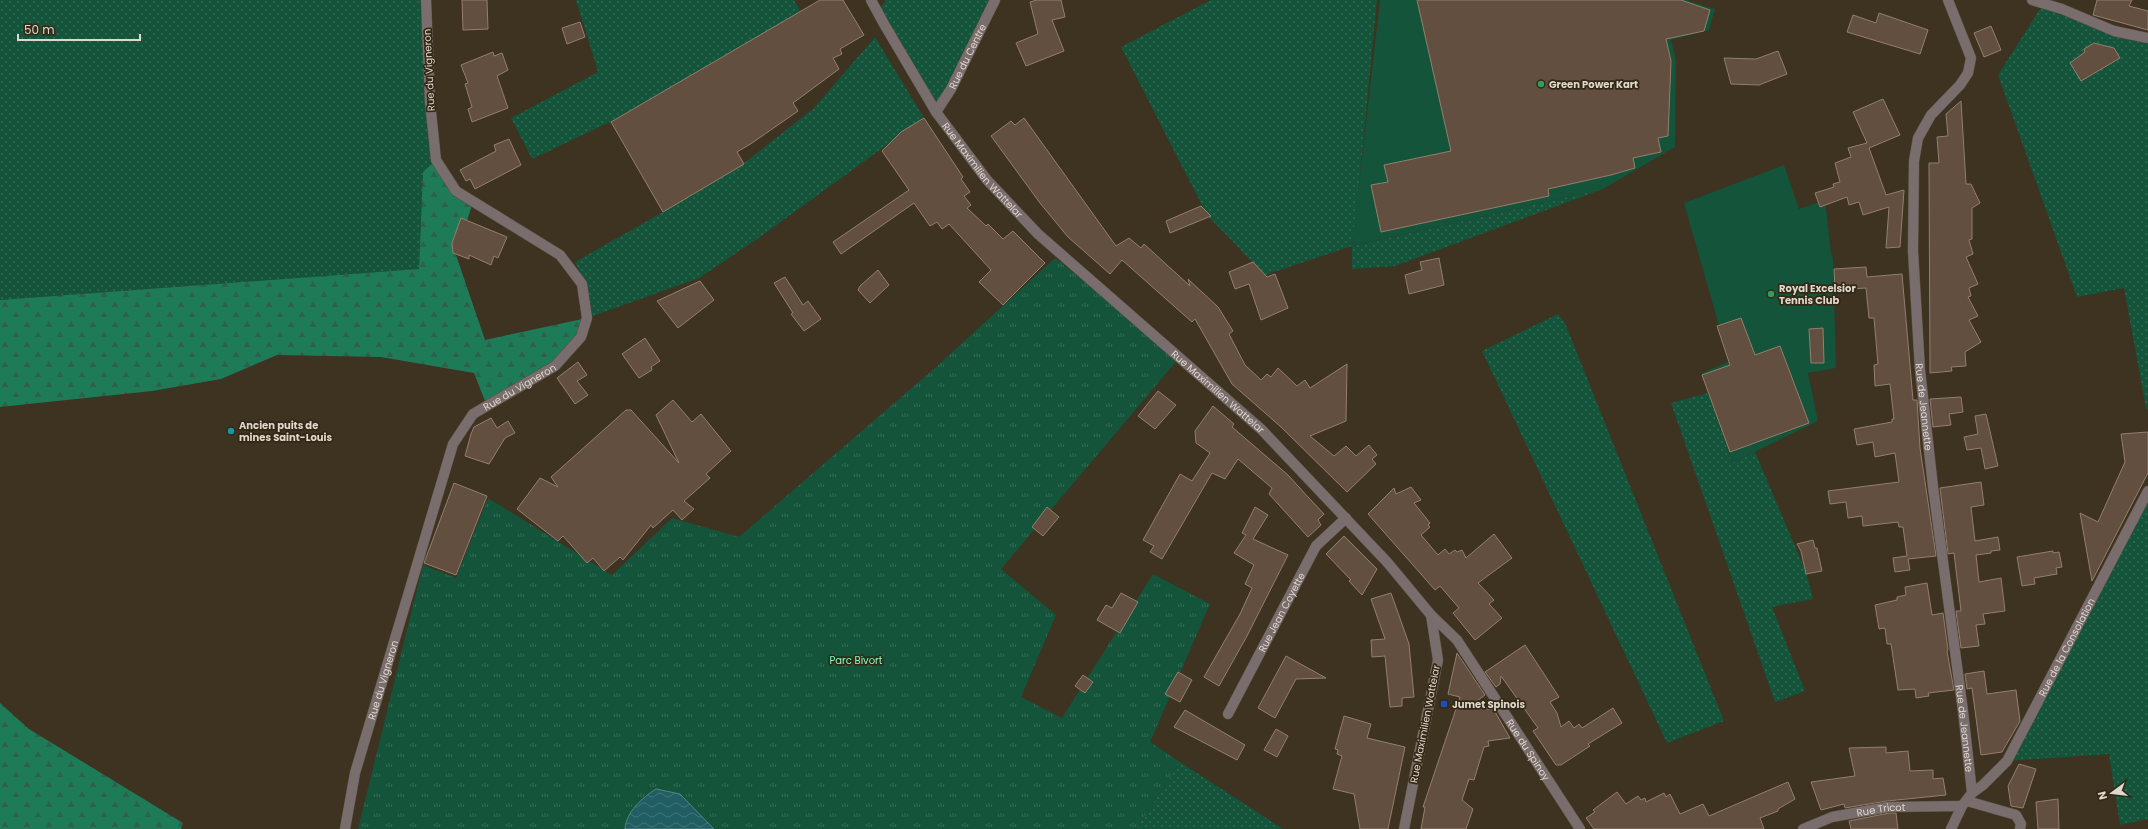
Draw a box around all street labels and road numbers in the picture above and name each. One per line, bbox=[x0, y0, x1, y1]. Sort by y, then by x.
street label: Rue du Centre bbox=[945, 21, 990, 91]
street label: Rue du Vigneron bbox=[419, 29, 439, 111]
street label: Rue Maximilien Wattelar bbox=[939, 119, 1027, 221]
street label: Rue Maximilien Wattelar bbox=[1168, 346, 1269, 437]
street label: Rue du Vigneron bbox=[480, 360, 559, 414]
street label: Rue de Jeannette bbox=[1912, 363, 1936, 451]
street label: Rue Jean Coyette bbox=[1254, 570, 1308, 655]
street label: Rue de la Consolation bbox=[2035, 595, 2098, 699]
street label: Rue du Vigneron bbox=[364, 638, 402, 722]
street label: Rue Maximilien Wattelar bbox=[1406, 663, 1444, 784]
street label: Rue de Jeannette bbox=[1952, 684, 1977, 773]
street label: Rue du Spinoy bbox=[1503, 716, 1554, 784]
street label: Rue Tricot bbox=[1855, 799, 1906, 820]

